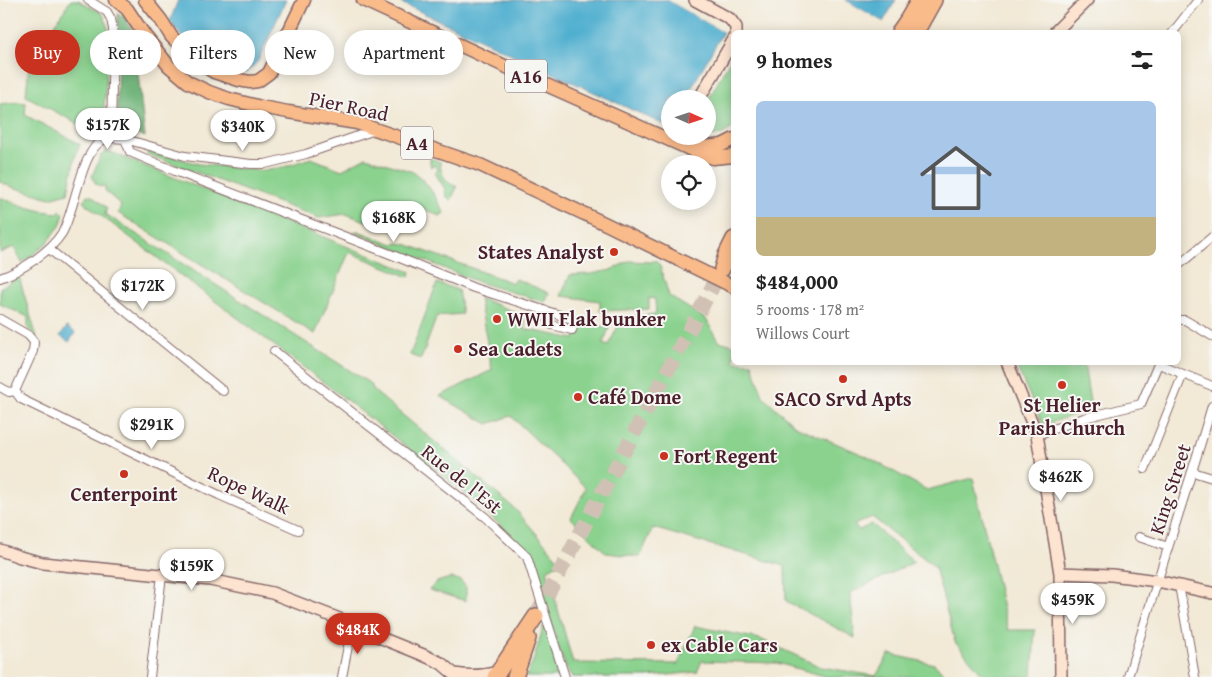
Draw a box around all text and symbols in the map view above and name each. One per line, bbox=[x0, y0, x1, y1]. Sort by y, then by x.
chip: Buy bbox=[15, 30, 80, 75]
chip: Rent bbox=[90, 30, 161, 75]
chip: Filters bbox=[171, 30, 255, 75]
chip: New bbox=[265, 30, 334, 75]
chip: Apartment bbox=[344, 30, 463, 75]
text: 9 homes bbox=[756, 45, 832, 76]
icon: filters bbox=[1128, 46, 1156, 74]
road number: A16 bbox=[505, 59, 547, 92]
street label: Pier Road bbox=[307, 83, 392, 128]
north arrow bbox=[661, 90, 716, 145]
map controls bbox=[661, 90, 716, 210]
pin: $157K bbox=[73, 108, 143, 150]
pin: $340K bbox=[208, 110, 278, 152]
text: $157K bbox=[86, 112, 130, 136]
text: $340K bbox=[221, 114, 265, 138]
road number: A4 bbox=[401, 126, 433, 160]
icon: home bbox=[911, 133, 1001, 223]
button: locate bbox=[661, 155, 716, 210]
pin: $168K bbox=[359, 200, 429, 243]
text: $168K bbox=[372, 205, 416, 229]
place label: States Analyst bbox=[478, 237, 604, 266]
marker: States Analyst bbox=[608, 246, 620, 258]
text: $484,000 bbox=[756, 266, 838, 297]
pin: $172K bbox=[108, 268, 178, 311]
text: $172K bbox=[121, 273, 165, 297]
text: 5 rooms · 178 m² bbox=[756, 297, 864, 321]
place label: WWII Flak bunker bbox=[507, 304, 666, 333]
marker: WWII Flak bunker bbox=[491, 313, 503, 325]
text: Willows Court bbox=[756, 321, 850, 345]
place label: Sea Cadets bbox=[468, 334, 562, 363]
marker: Sea Cadets bbox=[452, 343, 464, 355]
marker: SACO Srvd Apts bbox=[837, 373, 849, 385]
marker: St Helier Parish Church bbox=[1056, 379, 1068, 391]
place label: Café Dome bbox=[588, 382, 682, 411]
place label: SACO Srvd Apts bbox=[774, 384, 912, 413]
place label: St Helier Parish Church bbox=[999, 390, 1125, 442]
marker: Café Dome bbox=[572, 391, 584, 403]
pin: $291K bbox=[117, 408, 187, 450]
text: $291K bbox=[130, 412, 174, 436]
street label: Rue de l'Est bbox=[416, 437, 509, 520]
street label: King Street bbox=[1141, 440, 1198, 538]
place label: Fort Regent bbox=[674, 441, 778, 470]
marker: Fort Regent bbox=[658, 450, 670, 462]
street label: Rope Walk bbox=[203, 458, 296, 522]
pin: $462K bbox=[1026, 460, 1096, 502]
text: $462K bbox=[1039, 464, 1083, 488]
marker: Centerpoint bbox=[118, 468, 130, 480]
place label: Centerpoint bbox=[70, 479, 178, 508]
pin: $159K bbox=[157, 548, 227, 591]
text: $159K bbox=[170, 553, 214, 577]
pin: $459K bbox=[1038, 582, 1108, 625]
text: $459K bbox=[1051, 587, 1095, 611]
pin: $484K bbox=[323, 612, 393, 655]
text: $484K bbox=[336, 617, 380, 641]
place label: ex Cable Cars bbox=[661, 630, 778, 659]
marker: ex Cable Cars bbox=[645, 639, 657, 651]

